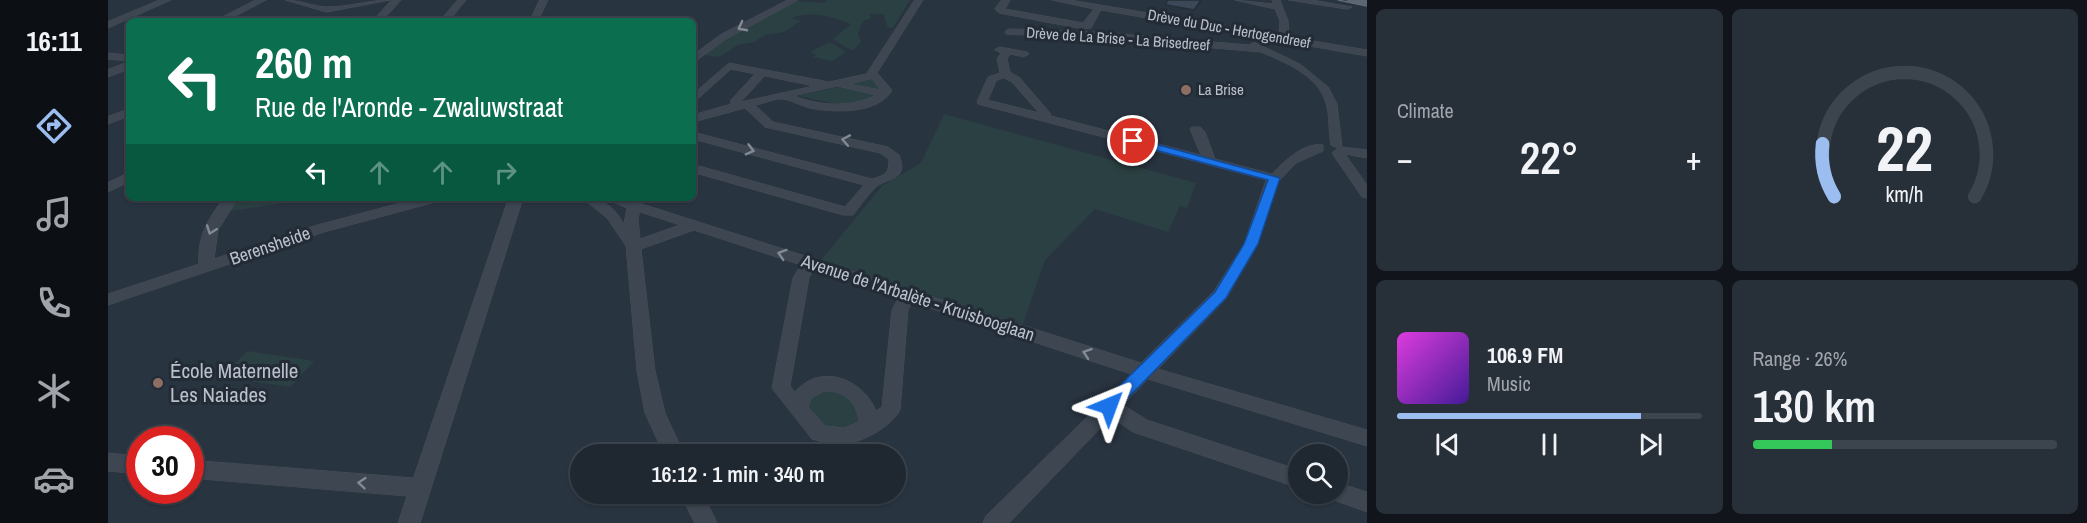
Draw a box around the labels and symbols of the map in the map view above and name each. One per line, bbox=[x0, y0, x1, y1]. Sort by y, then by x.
street label: Drève du Duc - Hertogendreef bbox=[1146, 4, 1313, 53]
one-way arrow bbox=[737, 20, 748, 31]
street label: Drève de La Brise - La Brisedreef bbox=[1026, 22, 1211, 55]
place label: La Brise bbox=[1198, 79, 1244, 100]
marker: La Brise bbox=[1179, 83, 1193, 97]
pin bbox=[1107, 115, 1158, 166]
one-way arrow bbox=[842, 134, 852, 147]
one-way arrow bbox=[744, 143, 754, 156]
street label: Berensheide bbox=[226, 220, 313, 271]
one-way arrow bbox=[205, 225, 218, 235]
street label: Avenue de l'Arbalète - Kruisbooglaan bbox=[797, 248, 1038, 347]
one-way arrow bbox=[777, 249, 788, 261]
one-way arrow bbox=[1083, 348, 1093, 360]
place label: École Maternelle Les Naiades bbox=[170, 356, 298, 409]
position arrow bbox=[1077, 374, 1141, 438]
marker: École Maternelle Les Naiades bbox=[151, 376, 165, 390]
speed limit sign: 30 bbox=[126, 426, 204, 504]
one-way arrow bbox=[357, 477, 366, 490]

